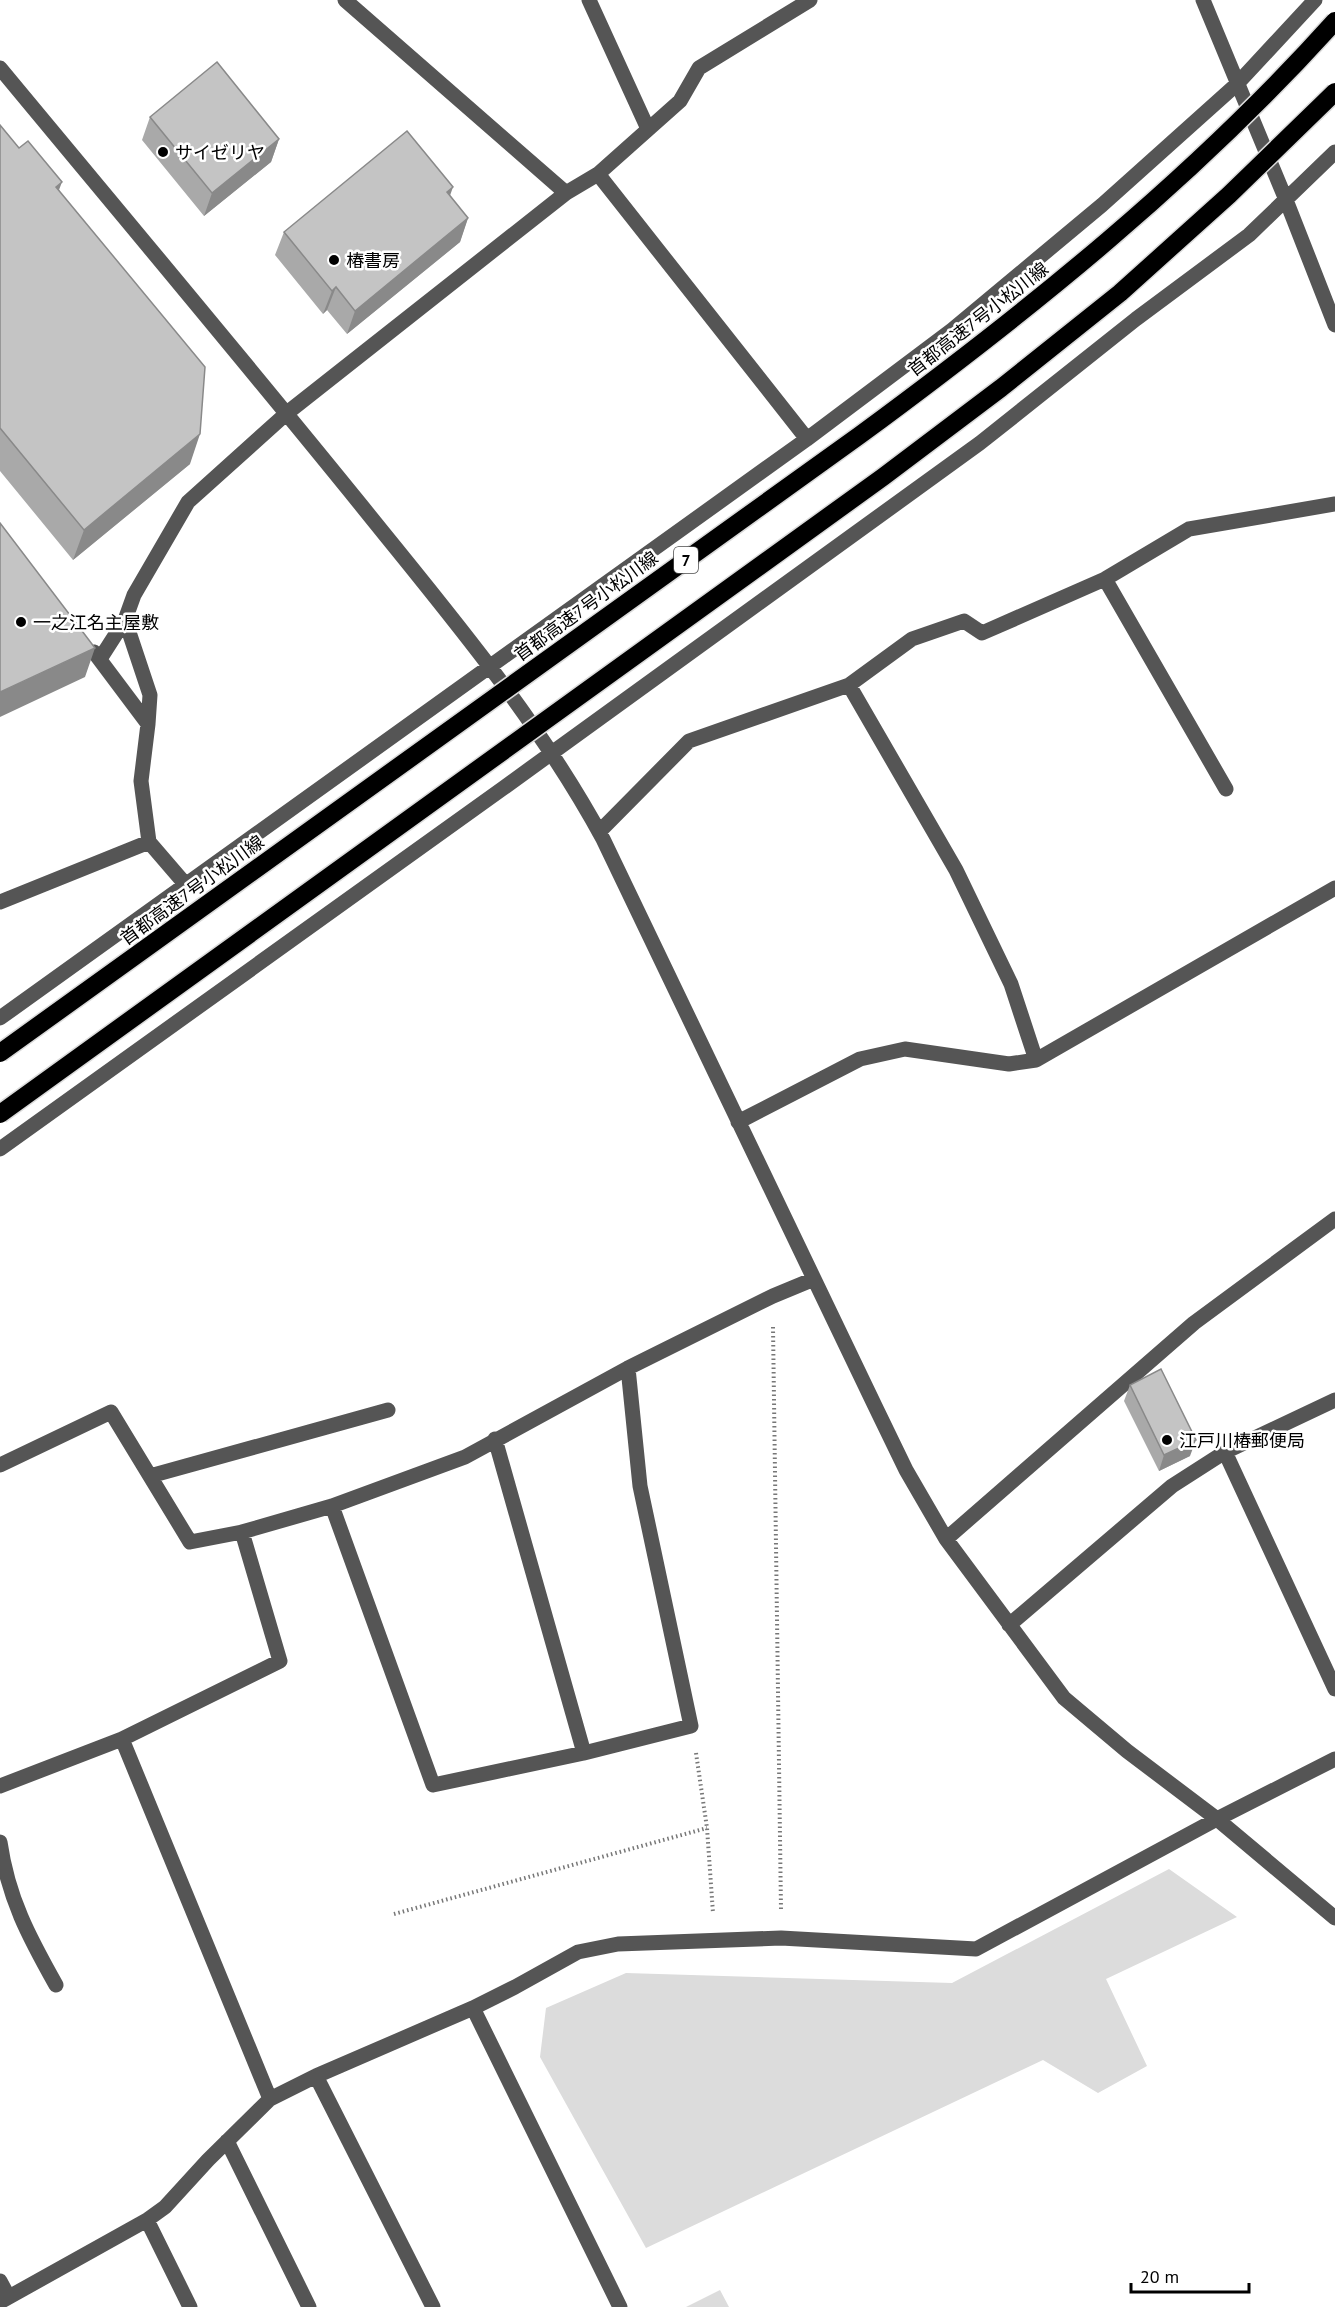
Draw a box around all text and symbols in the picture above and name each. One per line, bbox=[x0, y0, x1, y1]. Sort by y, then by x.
place label: サイゼリヤ bbox=[175, 141, 265, 164]
marker: サイゼリヤ bbox=[156, 145, 170, 159]
place label: 椿書房 bbox=[346, 249, 400, 272]
marker: 椿書房 bbox=[327, 253, 341, 267]
street label: 首都高速7号小松川線 bbox=[903, 257, 1053, 381]
street label: 首都高速7号小松川線 bbox=[510, 546, 662, 666]
road number: 7 bbox=[674, 547, 698, 573]
place label: 一之江名主屋敷 bbox=[33, 611, 159, 634]
marker: 一之江名主屋敷 bbox=[14, 615, 28, 629]
street label: 首都高速7号小松川線 bbox=[116, 830, 268, 950]
place label: 江戸川椿郵便局 bbox=[1179, 1429, 1305, 1452]
marker: 江戸川椿郵便局 bbox=[1160, 1433, 1174, 1447]
scale bar bbox=[1131, 2256, 1250, 2294]
text: 20 m bbox=[1140, 2265, 1179, 2288]

